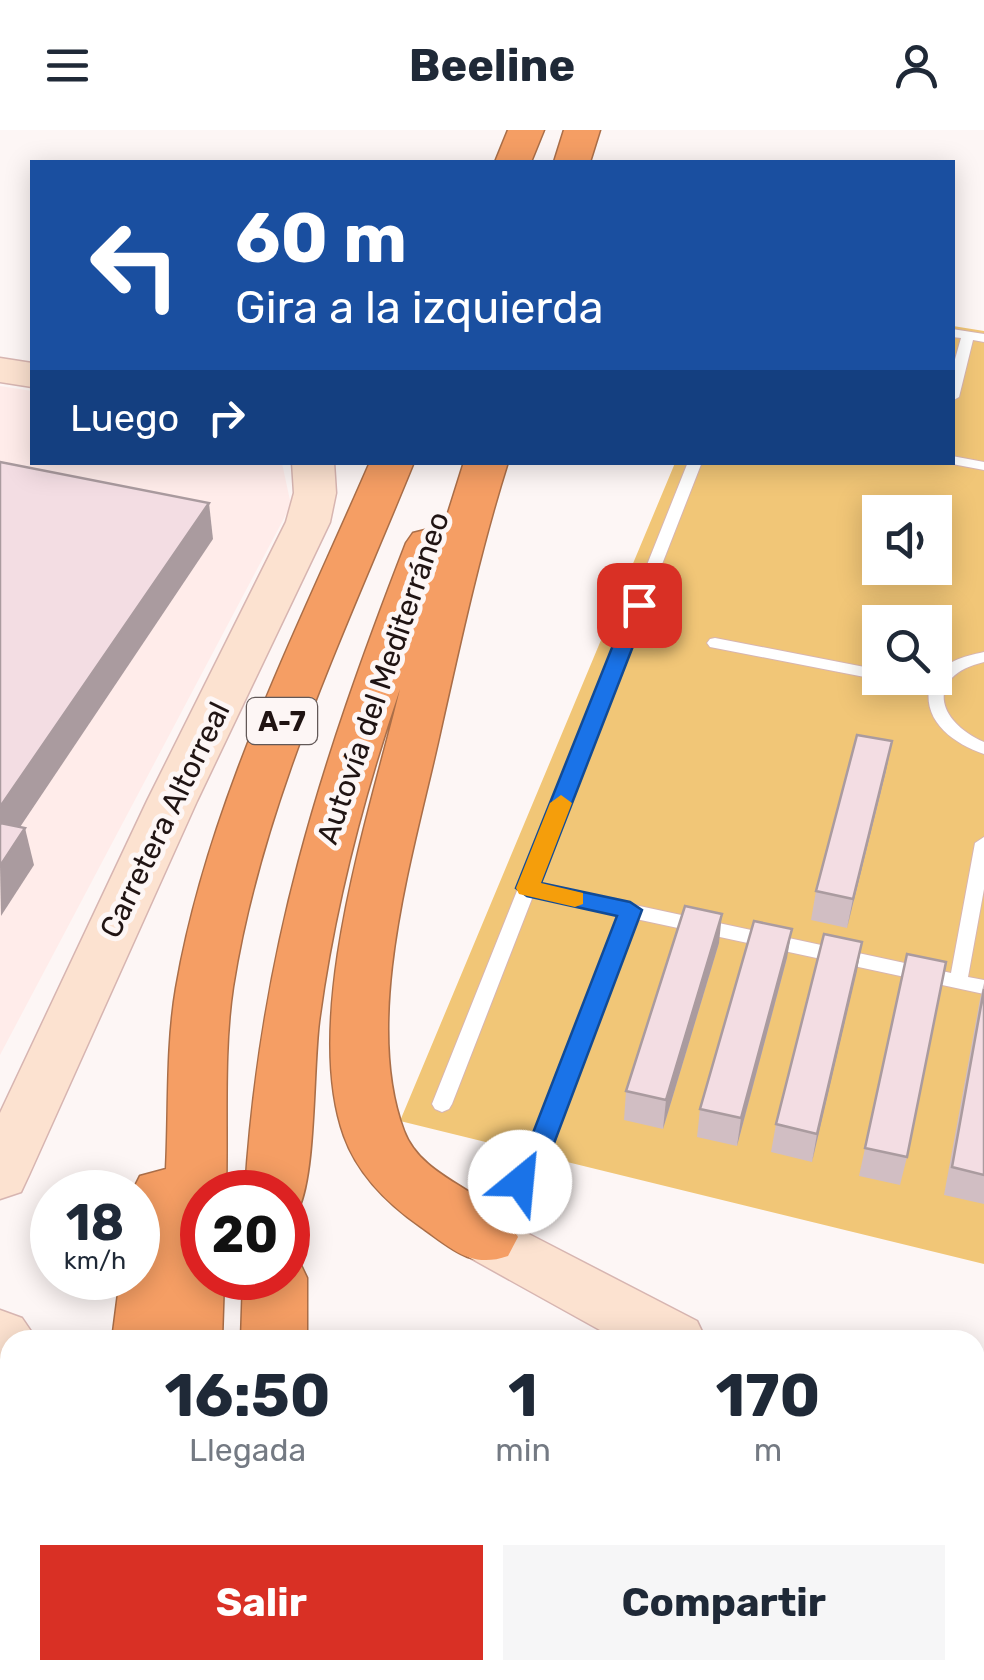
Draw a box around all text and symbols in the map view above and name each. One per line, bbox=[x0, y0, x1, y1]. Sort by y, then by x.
icon: menu bbox=[40, 38, 95, 93]
icon: person bbox=[889, 38, 944, 93]
text: Beeline bbox=[409, 39, 575, 92]
text: 60 m bbox=[235, 197, 407, 280]
icon: left bbox=[70, 200, 200, 330]
text: Gira a la izquierda bbox=[235, 281, 604, 334]
icon: right bbox=[199, 390, 254, 445]
text: Luego bbox=[70, 395, 179, 441]
map controls bbox=[862, 495, 952, 695]
button: sound bbox=[862, 495, 952, 585]
street label: Autovía del Mediterráneo bbox=[309, 507, 457, 849]
pin bbox=[597, 563, 682, 648]
icon: arrive bbox=[612, 578, 667, 633]
button: search bbox=[862, 605, 952, 695]
street label: Carretera Altorreal bbox=[92, 696, 238, 944]
road number: A-7 bbox=[247, 698, 317, 744]
position arrow bbox=[468, 1130, 572, 1234]
speed limit sign: 20 bbox=[180, 1170, 310, 1300]
text: 18 bbox=[66, 1193, 124, 1253]
text: km/h bbox=[64, 1246, 126, 1275]
text: 16:50 bbox=[165, 1360, 331, 1431]
text: 1 bbox=[508, 1360, 538, 1431]
text: 170 bbox=[715, 1360, 820, 1431]
text: Llegada bbox=[189, 1431, 306, 1469]
text: min bbox=[495, 1431, 551, 1469]
text: m bbox=[754, 1431, 782, 1469]
button: Salir bbox=[40, 1545, 483, 1660]
button: Compartir bbox=[503, 1545, 945, 1660]

